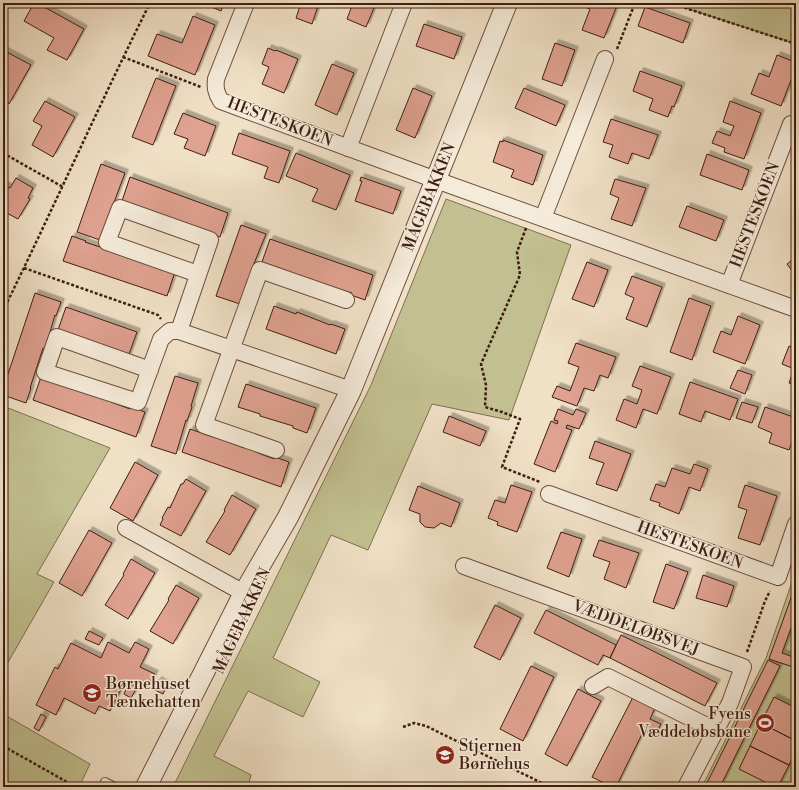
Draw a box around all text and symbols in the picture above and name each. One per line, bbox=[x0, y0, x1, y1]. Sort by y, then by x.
street label: HESTESKOEN bbox=[225, 93, 336, 151]
street label: MÅGEBAKKEN bbox=[396, 139, 460, 254]
street label: HESTESKOEN bbox=[726, 159, 784, 270]
street label: HESTESKOEN bbox=[634, 517, 746, 573]
street label: MÅGEBAKKEN bbox=[207, 564, 275, 677]
street label: VÆDDELØBSVEJ bbox=[569, 595, 702, 660]
place label: Børnehuset Tænkehatten bbox=[105, 674, 201, 712]
school or university icon: Børnehuset Tænkehatten bbox=[81, 682, 103, 704]
place label: Fyens Væddeløbsbane bbox=[637, 704, 751, 742]
sports icon: Fyens Væddeløbsbane bbox=[754, 712, 776, 734]
place label: Stjernen Børnehus bbox=[458, 736, 530, 774]
school or university icon: Stjernen Børnehus bbox=[434, 744, 456, 766]

